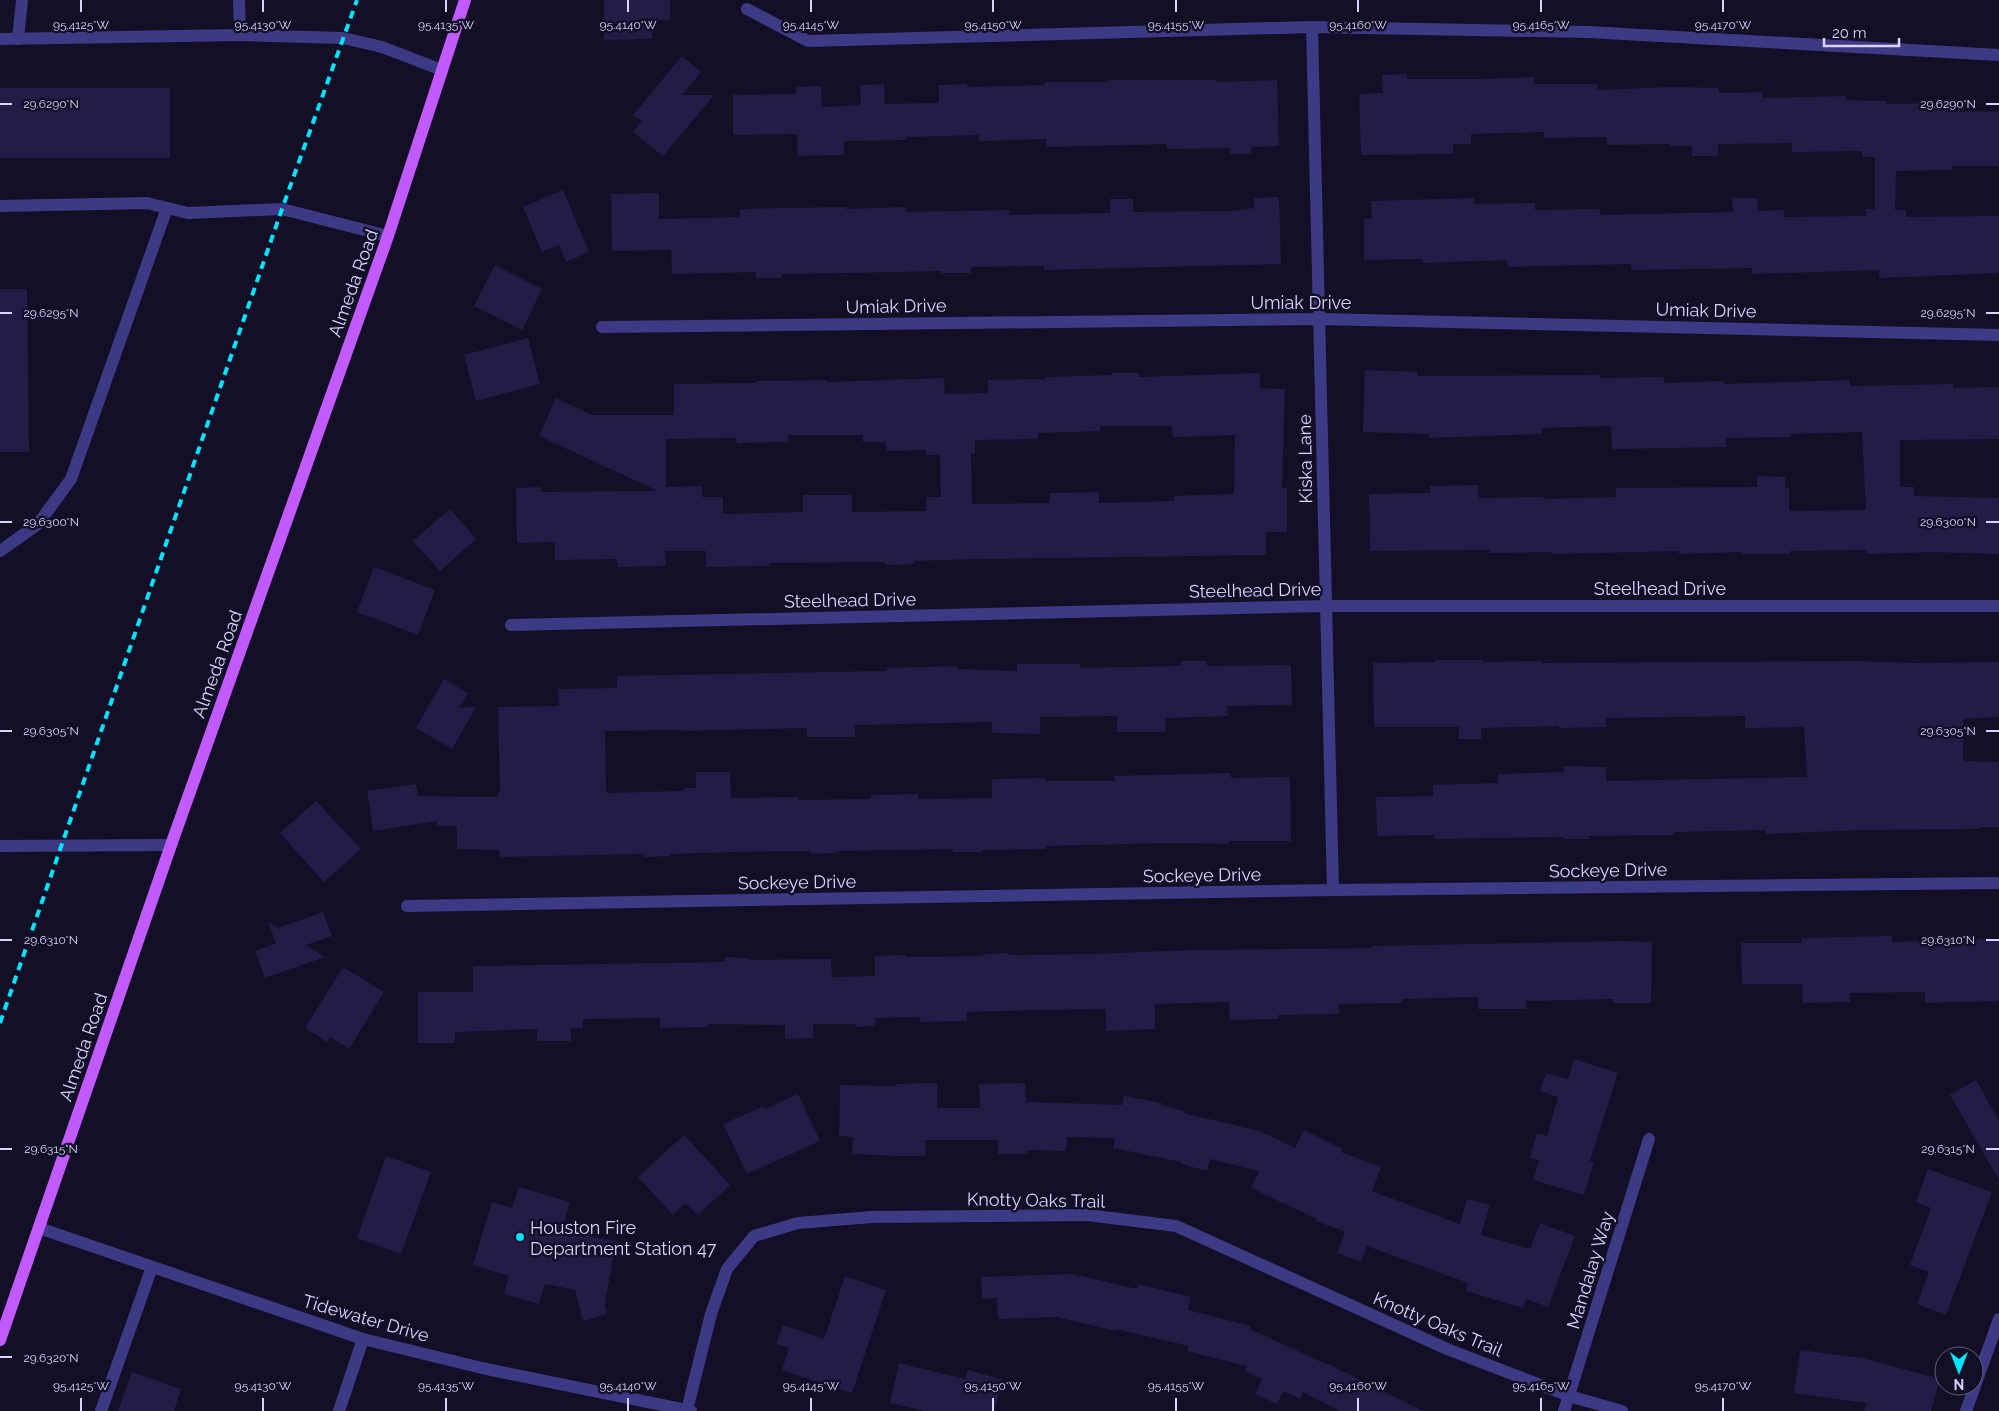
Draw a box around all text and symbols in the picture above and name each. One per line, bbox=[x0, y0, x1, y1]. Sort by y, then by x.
scale bar bbox=[1824, 15, 1899, 47]
text: 95.4125°W bbox=[53, 18, 109, 32]
text: 95.4130°W bbox=[235, 18, 292, 32]
text: 95.4135°W bbox=[418, 18, 475, 32]
text: 95.4140°W bbox=[600, 18, 657, 32]
text: 95.4145°W bbox=[783, 18, 840, 32]
text: 95.4150°W bbox=[965, 18, 1022, 32]
text: 95.4155°W bbox=[1148, 18, 1205, 32]
text: 95.4160°W bbox=[1329, 18, 1387, 32]
text: 95.4165°W bbox=[1512, 18, 1570, 32]
text: 95.4170°W bbox=[1695, 18, 1752, 32]
text: 20 m bbox=[1832, 24, 1867, 42]
text: 29.6290°N bbox=[23, 97, 79, 111]
text: 29.6290°N bbox=[1920, 97, 1976, 111]
street label: Almeda Road bbox=[324, 226, 382, 340]
street label: Umiak Drive bbox=[1251, 292, 1352, 313]
street label: Umiak Drive bbox=[845, 295, 947, 317]
street label: Umiak Drive bbox=[1655, 299, 1757, 321]
text: 29.6295°N bbox=[23, 306, 79, 320]
text: 29.6295°N bbox=[1920, 306, 1976, 320]
street label: Kiska Lane bbox=[1294, 414, 1316, 504]
text: 29.6300°N bbox=[23, 515, 79, 529]
text: 29.6300°N bbox=[1920, 515, 1976, 529]
street label: Steelhead Drive bbox=[1189, 578, 1322, 602]
street label: Steelhead Drive bbox=[1594, 578, 1727, 599]
street label: Steelhead Drive bbox=[784, 588, 917, 612]
street label: Almeda Road bbox=[188, 607, 246, 721]
text: 29.6305°N bbox=[23, 724, 79, 738]
text: 29.6305°N bbox=[1920, 724, 1976, 738]
street label: Sockeye Drive bbox=[1549, 858, 1668, 882]
street label: Sockeye Drive bbox=[1143, 863, 1262, 887]
street label: Sockeye Drive bbox=[738, 870, 857, 894]
text: 29.6310°N bbox=[24, 933, 78, 947]
text: 29.6310°N bbox=[1921, 933, 1975, 947]
street label: Almeda Road bbox=[55, 990, 111, 1104]
text: 29.6315°N bbox=[24, 1142, 78, 1156]
text: 29.6315°N bbox=[1921, 1142, 1975, 1156]
street label: Knotty Oaks Trail bbox=[967, 1188, 1105, 1212]
street label: Mandalay Way bbox=[1562, 1208, 1618, 1331]
place label: Houston Fire Department Station 47 bbox=[530, 1217, 717, 1259]
marker: Houston Fire Department Station 47 bbox=[514, 1231, 526, 1243]
street label: Knotty Oaks Trail bbox=[1370, 1287, 1506, 1361]
street label: Tidewater Drive bbox=[300, 1290, 432, 1346]
north arrow bbox=[1934, 1346, 1984, 1396]
text: 29.6320°N bbox=[23, 1351, 79, 1365]
text: N bbox=[1954, 1376, 1964, 1392]
text: 95.4125°W bbox=[53, 1379, 109, 1393]
text: 95.4130°W bbox=[235, 1379, 292, 1393]
text: 95.4135°W bbox=[418, 1379, 475, 1393]
text: 95.4140°W bbox=[600, 1379, 657, 1393]
text: 95.4145°W bbox=[783, 1379, 840, 1393]
text: 95.4150°W bbox=[965, 1379, 1022, 1393]
text: 95.4155°W bbox=[1148, 1379, 1205, 1393]
text: 95.4160°W bbox=[1329, 1379, 1387, 1393]
text: 95.4165°W bbox=[1512, 1379, 1570, 1393]
text: 95.4170°W bbox=[1695, 1379, 1752, 1393]

